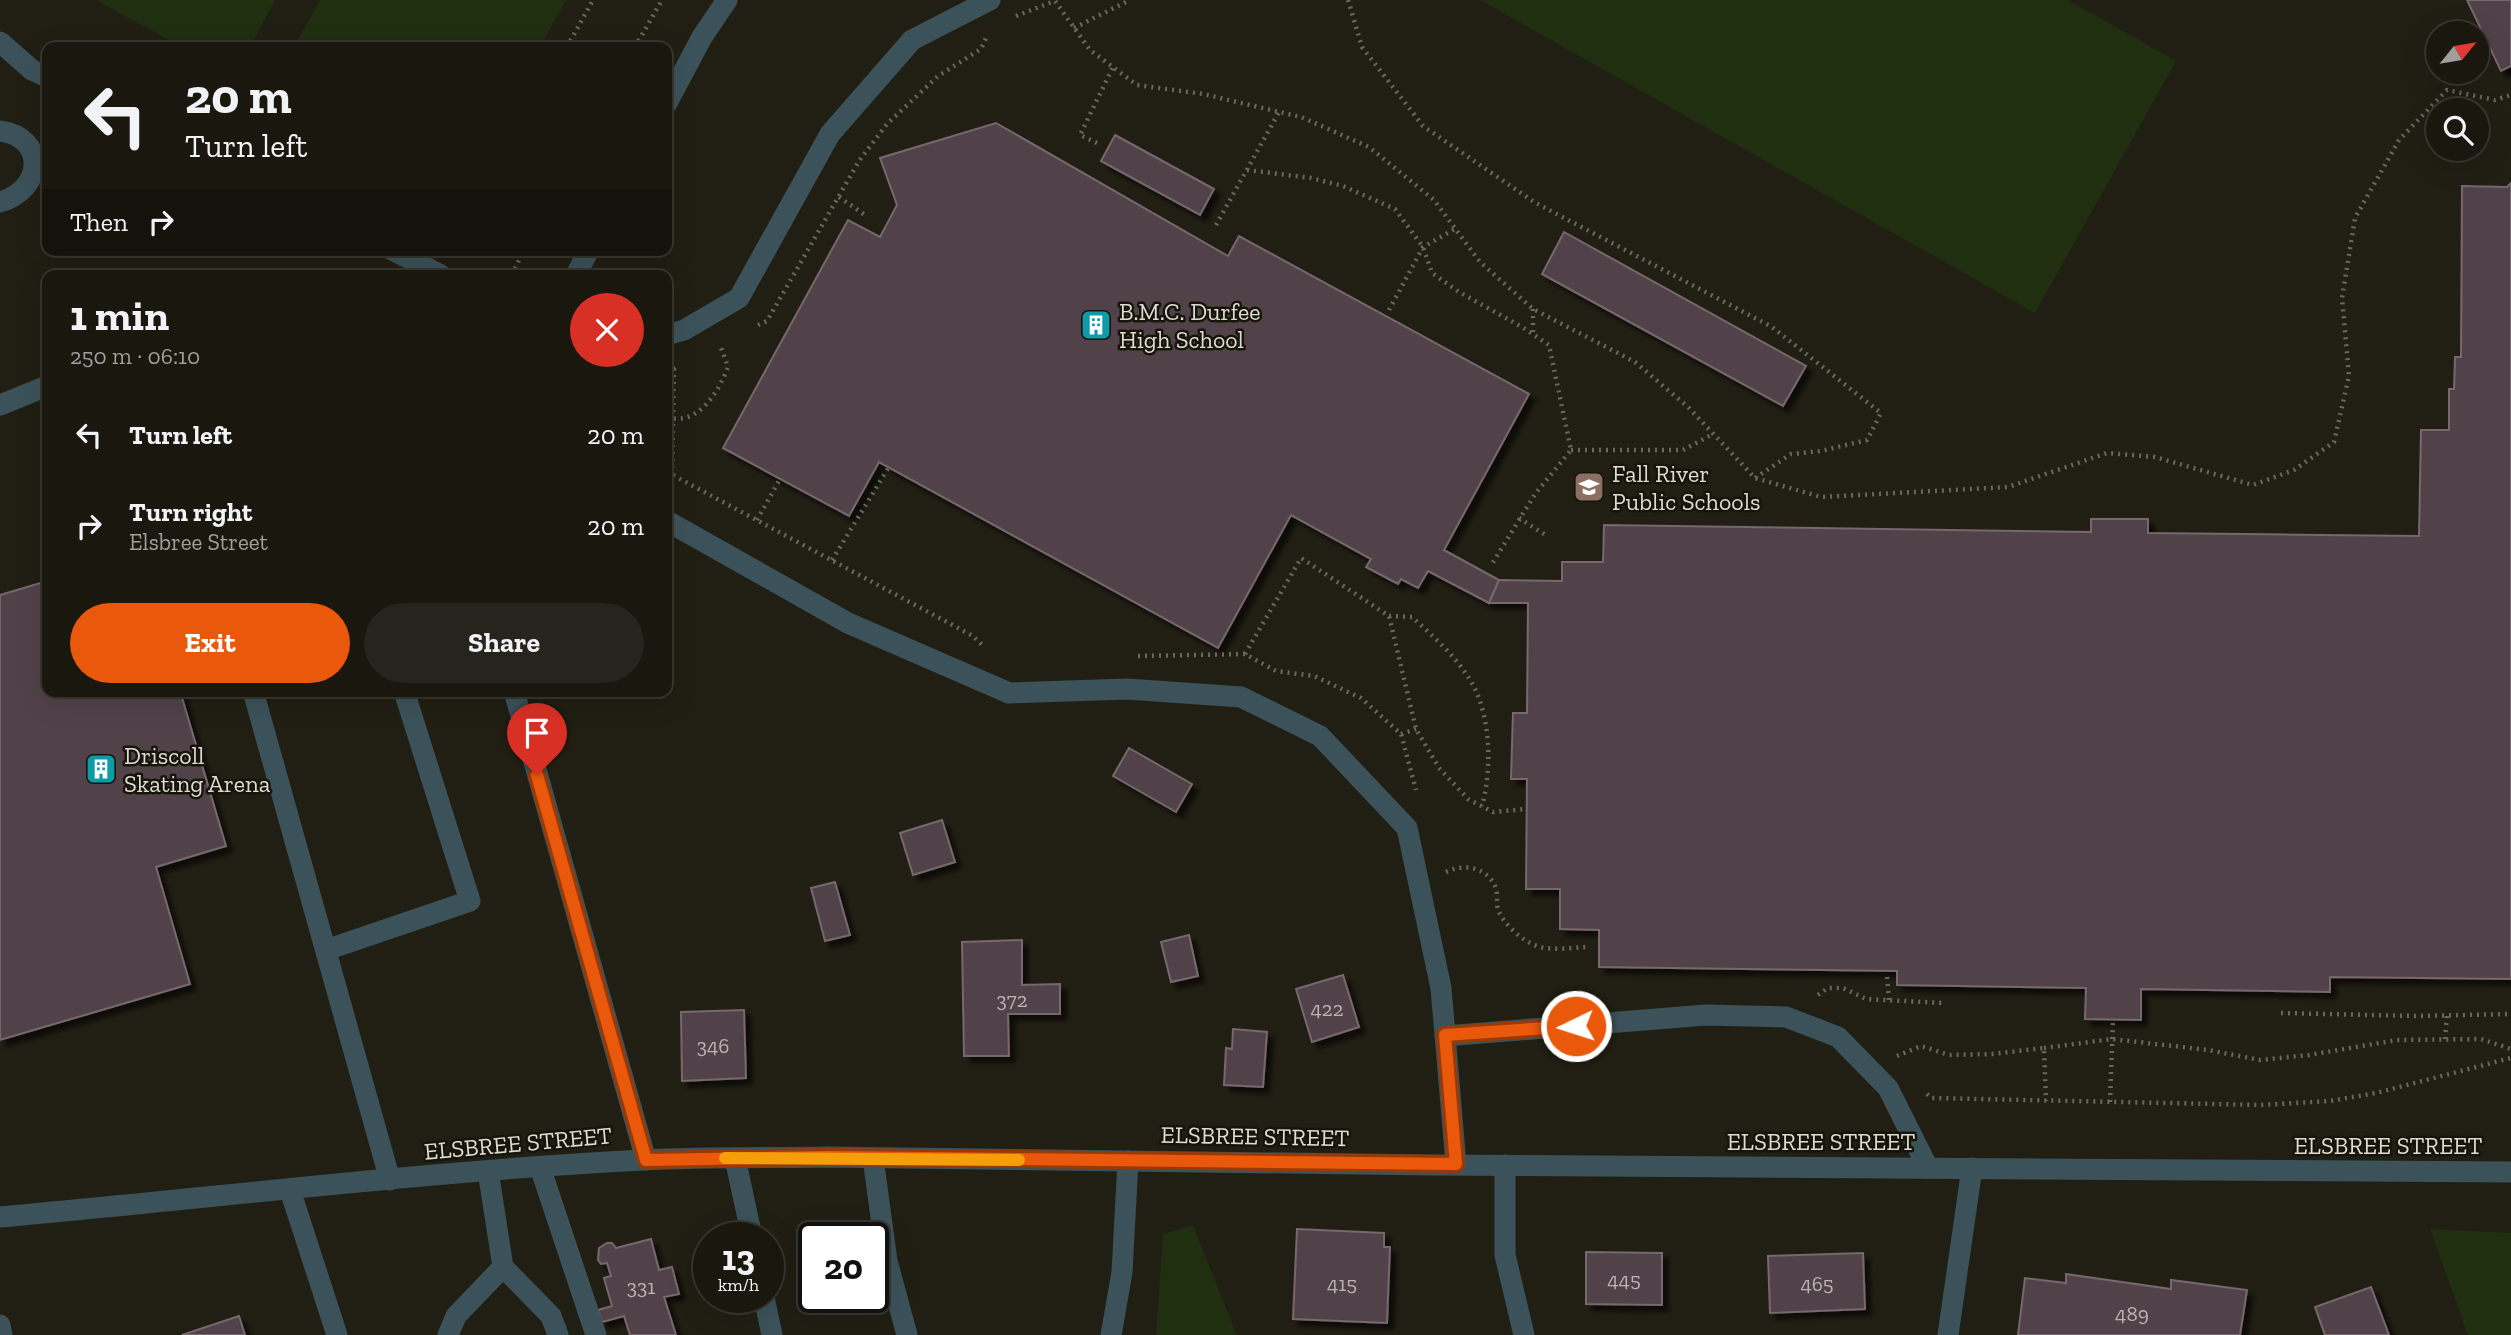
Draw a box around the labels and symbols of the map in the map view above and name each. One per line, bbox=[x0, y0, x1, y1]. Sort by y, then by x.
north arrow bbox=[2426, 21, 2488, 84]
place label: B.M.C. Durfee High School bbox=[1119, 297, 1261, 354]
building icon: B.M.C. Durfee High School bbox=[1079, 308, 1113, 342]
place label: Fall River Public Schools bbox=[1612, 459, 1761, 516]
school or university icon: Fall River Public Schools bbox=[1572, 470, 1606, 504]
pin bbox=[507, 703, 567, 775]
place label: Driscoll Skating Arena bbox=[124, 741, 271, 798]
building icon: Driscoll Skating Arena bbox=[84, 752, 118, 786]
house number: 372 bbox=[997, 987, 1027, 1012]
position arrow bbox=[1539, 989, 1613, 1063]
house number: 422 bbox=[1311, 996, 1343, 1021]
house number: 346 bbox=[697, 1033, 729, 1058]
street label: ELSBREE STREET bbox=[423, 1120, 613, 1166]
street label: ELSBREE STREET bbox=[1160, 1120, 1350, 1152]
street label: ELSBREE STREET bbox=[1727, 1127, 1915, 1156]
street label: ELSBREE STREET bbox=[2294, 1131, 2482, 1160]
speed limit sign: 20 bbox=[798, 1222, 889, 1313]
house number: 445 bbox=[1607, 1267, 1641, 1292]
house number: 415 bbox=[1327, 1271, 1357, 1296]
house number: 465 bbox=[1800, 1271, 1834, 1296]
house number: 331 bbox=[627, 1274, 655, 1299]
house number: 489 bbox=[2115, 1301, 2149, 1326]

